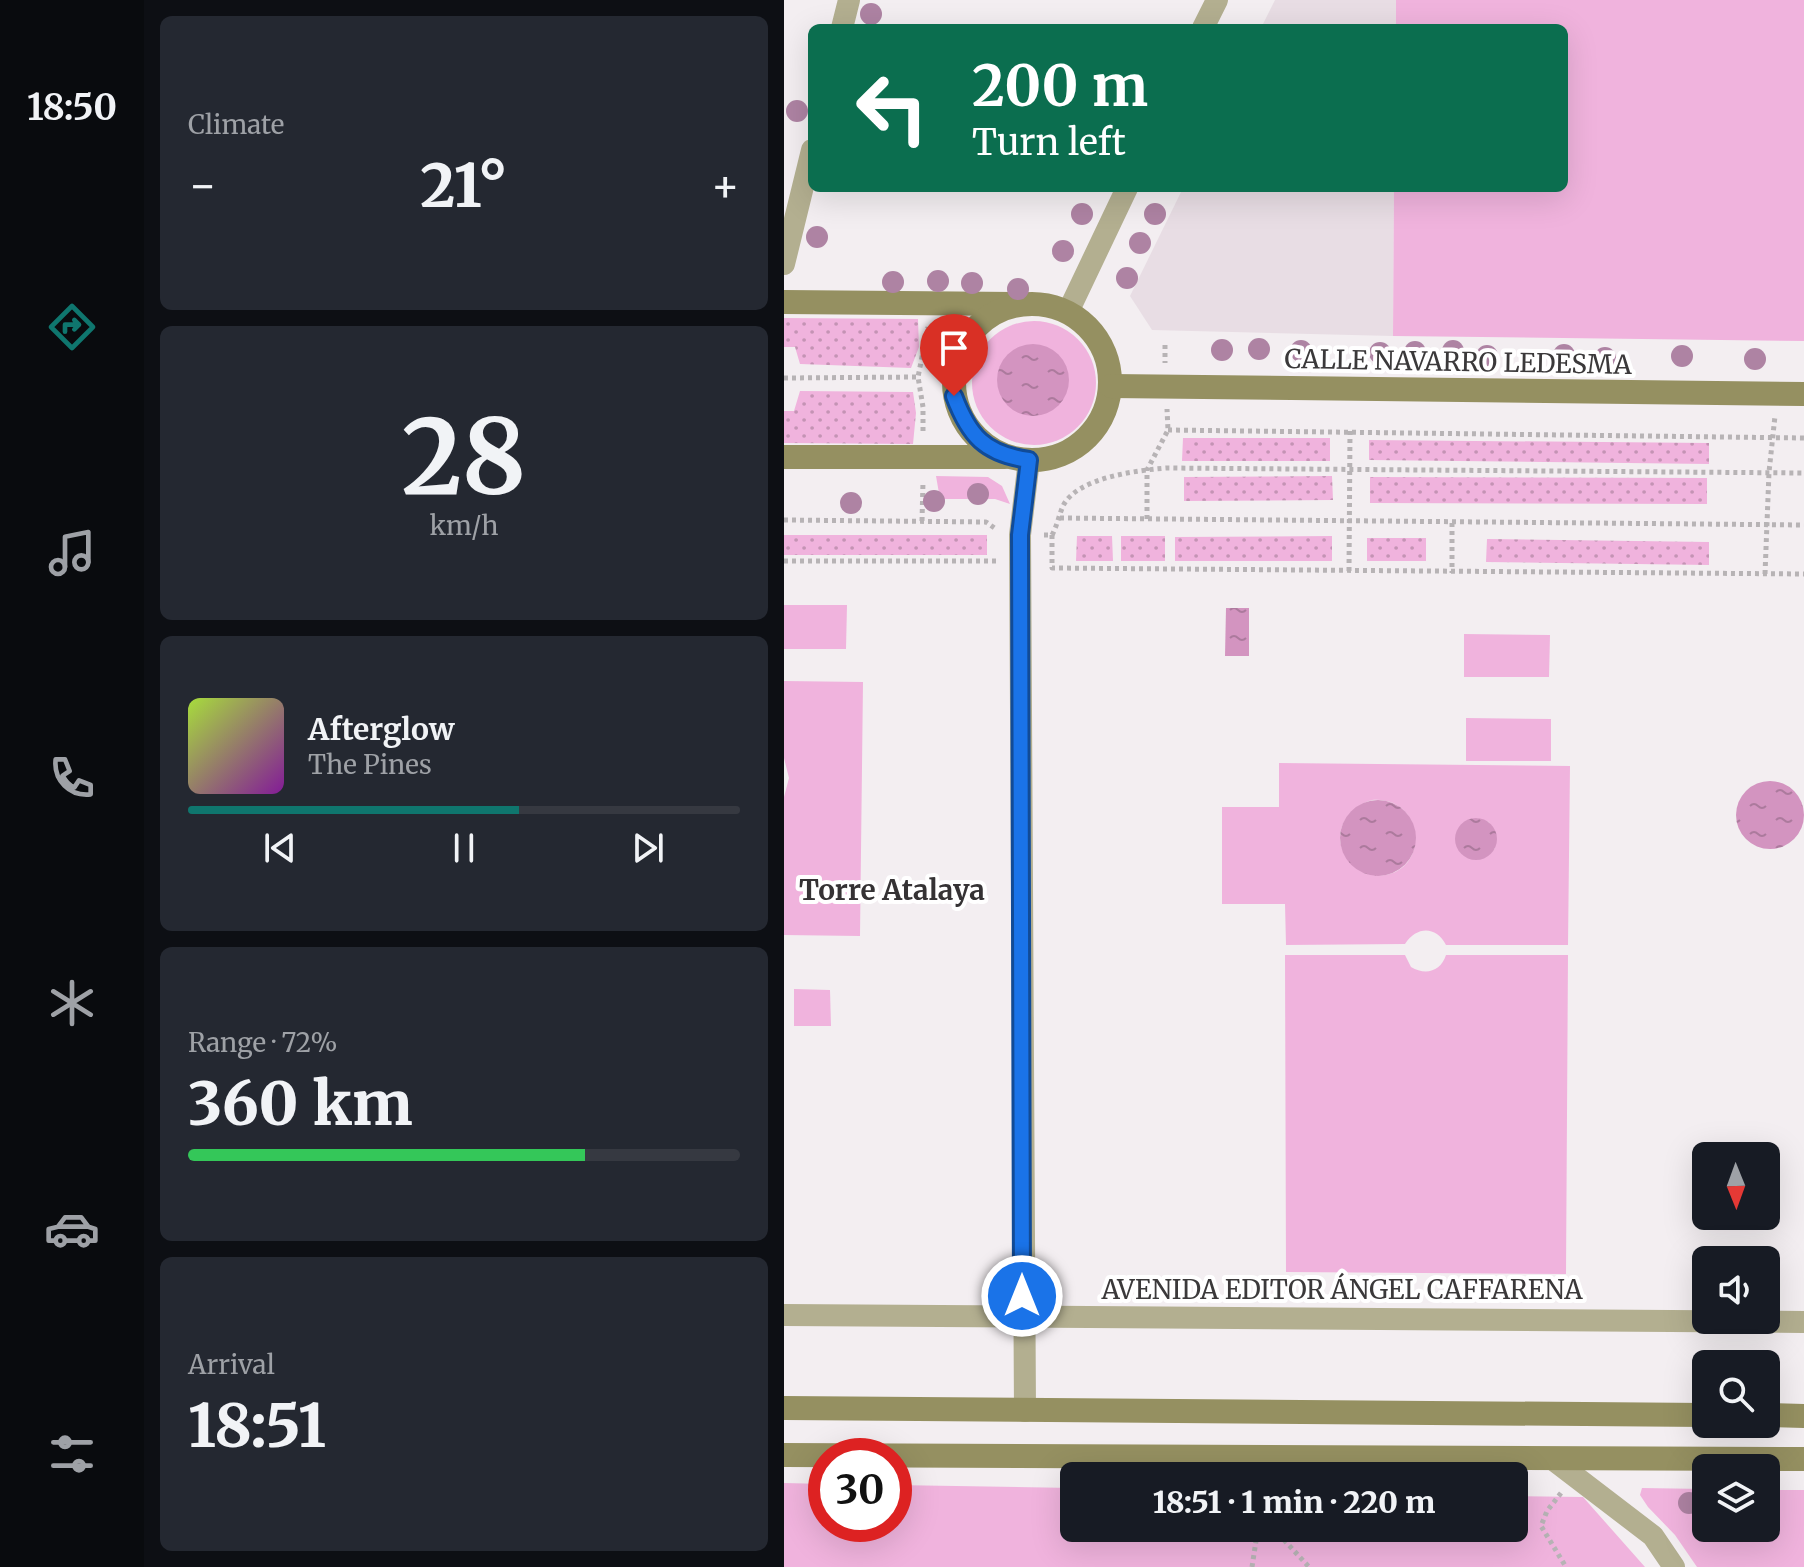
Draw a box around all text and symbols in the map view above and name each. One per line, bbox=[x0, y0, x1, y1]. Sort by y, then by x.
text: 200 m bbox=[972, 51, 1148, 121]
icon: left bbox=[840, 56, 944, 160]
text: 18:50 bbox=[27, 85, 117, 130]
text: Climate bbox=[188, 108, 284, 141]
text: Turn left bbox=[972, 120, 1126, 165]
text: 21° bbox=[420, 148, 508, 223]
text: − bbox=[188, 158, 217, 213]
text: + bbox=[711, 158, 740, 213]
icon: directions bbox=[44, 299, 100, 355]
pin bbox=[920, 314, 988, 396]
icon: arrive bbox=[932, 326, 976, 370]
street label: CALLE NAVARRO LEDESMA bbox=[1284, 342, 1633, 381]
text: 28 bbox=[402, 392, 526, 522]
text: km/h bbox=[430, 509, 498, 542]
icon: music bbox=[44, 525, 100, 581]
text: Afterglow bbox=[308, 710, 455, 748]
text: The Pines bbox=[308, 748, 432, 781]
icon: phone bbox=[44, 750, 100, 806]
icon: previous bbox=[258, 826, 302, 870]
icon: pause bbox=[442, 826, 486, 870]
icon: next bbox=[626, 826, 670, 870]
district label: Torre Atalaya bbox=[799, 872, 985, 908]
icon: climate bbox=[44, 975, 100, 1031]
text: Range · 72% bbox=[188, 1026, 337, 1059]
text: 360 km bbox=[188, 1066, 413, 1141]
north arrow bbox=[1692, 1142, 1780, 1230]
map controls bbox=[1692, 1142, 1780, 1542]
icon: car bbox=[44, 1201, 100, 1257]
button: sound bbox=[1692, 1246, 1780, 1334]
position arrow bbox=[980, 1254, 1064, 1338]
street label: AVENIDA EDITOR ÁNGEL CAFFARENA bbox=[1100, 1272, 1583, 1306]
text: Arrival bbox=[188, 1348, 275, 1381]
button: search bbox=[1692, 1350, 1780, 1438]
text: 18:51 bbox=[188, 1388, 326, 1463]
icon: filters bbox=[44, 1426, 100, 1482]
speed limit sign: 30 bbox=[808, 1438, 912, 1542]
button: layers bbox=[1692, 1454, 1780, 1542]
text: 18:51 · 1 min · 220 m bbox=[1153, 1483, 1435, 1521]

